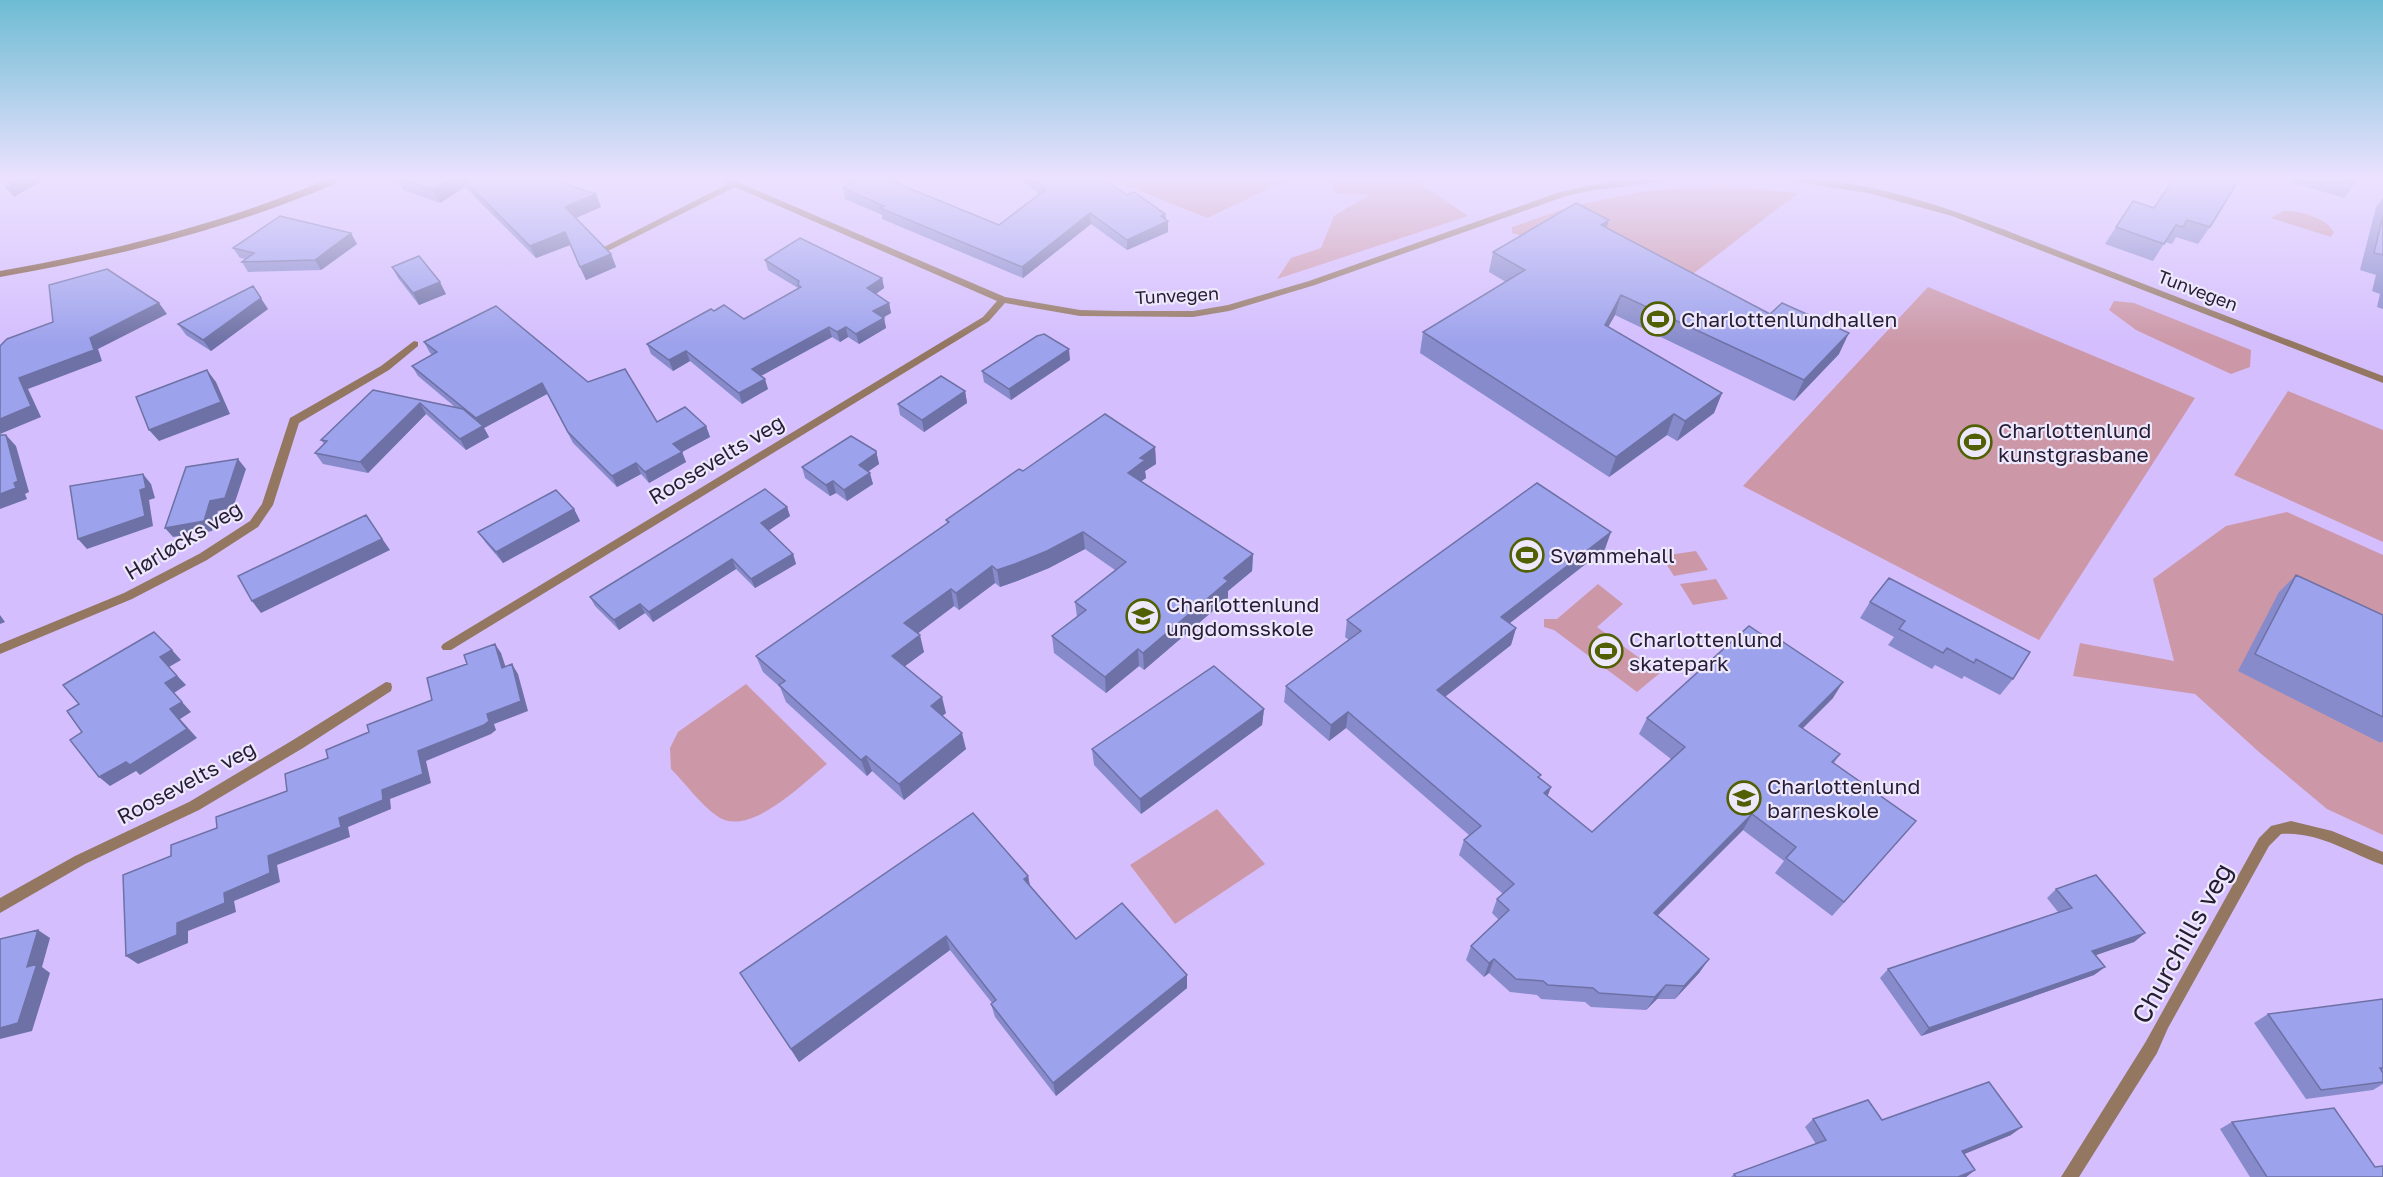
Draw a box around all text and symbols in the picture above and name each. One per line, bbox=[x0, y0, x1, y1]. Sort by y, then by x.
street label: Tunvegen bbox=[2155, 265, 2241, 315]
street label: Tunvegen bbox=[1135, 282, 1219, 308]
sports icon: Charlottenlundhallen bbox=[1640, 301, 1676, 337]
place label: Charlottenlundhallen bbox=[1681, 306, 1897, 332]
street label: Roosevelts veg bbox=[644, 408, 788, 510]
place label: Charlottenlund kunstgrasbane bbox=[1998, 417, 2151, 467]
sports icon: Charlottenlund kunstgrasbane bbox=[1957, 424, 1993, 460]
street label: Hørløcks veg bbox=[120, 495, 246, 585]
sports icon: Svømmehall bbox=[1509, 537, 1545, 573]
place label: Svømmehall bbox=[1550, 542, 1675, 568]
place label: Charlottenlund ungdomsskole bbox=[1166, 591, 1319, 641]
school or university icon: Charlottenlund ungdomsskole bbox=[1125, 598, 1161, 634]
place label: Charlottenlund skatepark bbox=[1629, 626, 1782, 676]
sports icon: Charlottenlund skatepark bbox=[1588, 633, 1624, 669]
street label: Roosevelts veg bbox=[112, 735, 260, 829]
place label: Charlottenlund barneskole bbox=[1767, 773, 1920, 823]
school or university icon: Charlottenlund barneskole bbox=[1726, 780, 1762, 816]
street label: Churchills veg bbox=[2125, 857, 2239, 1029]

